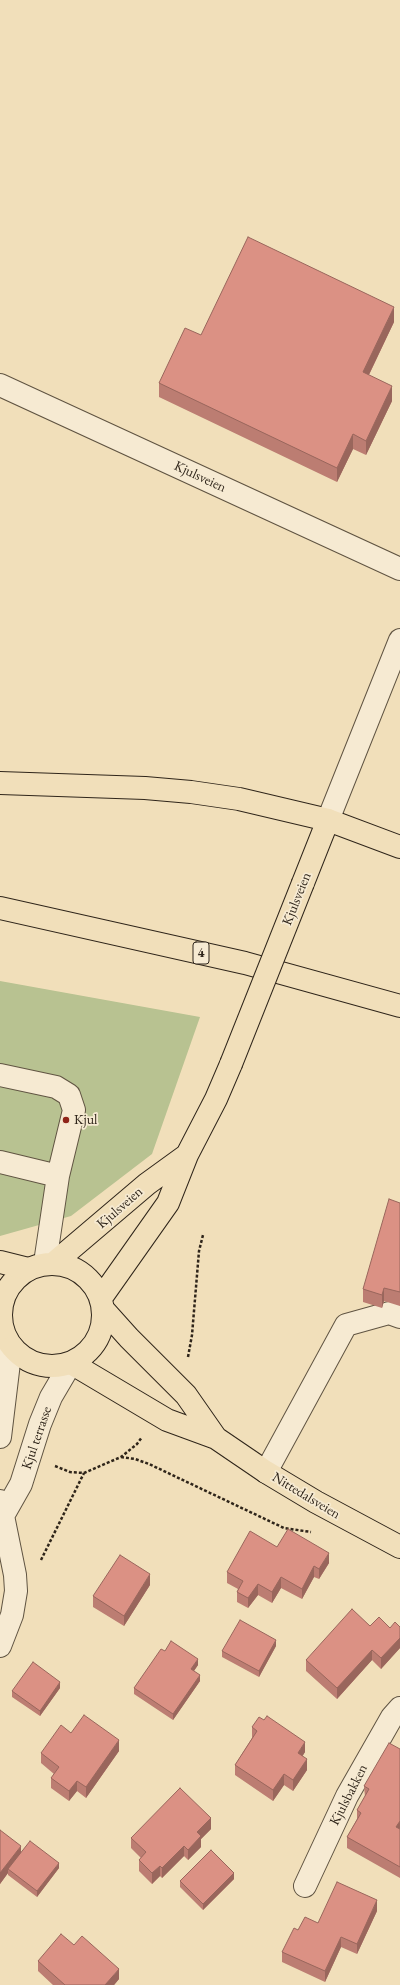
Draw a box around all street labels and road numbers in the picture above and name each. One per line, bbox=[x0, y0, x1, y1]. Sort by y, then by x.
street label: Kjulsveien bbox=[171, 458, 229, 496]
street label: Kjulsveien bbox=[279, 870, 315, 928]
road number: 4 bbox=[193, 942, 209, 964]
street label: Kjulsveien bbox=[94, 1183, 146, 1233]
street label: Kjul terrasse bbox=[18, 1404, 56, 1472]
street label: Nittedalsveien bbox=[269, 1469, 343, 1523]
street label: Kjulsbakken bbox=[326, 1762, 372, 1828]

